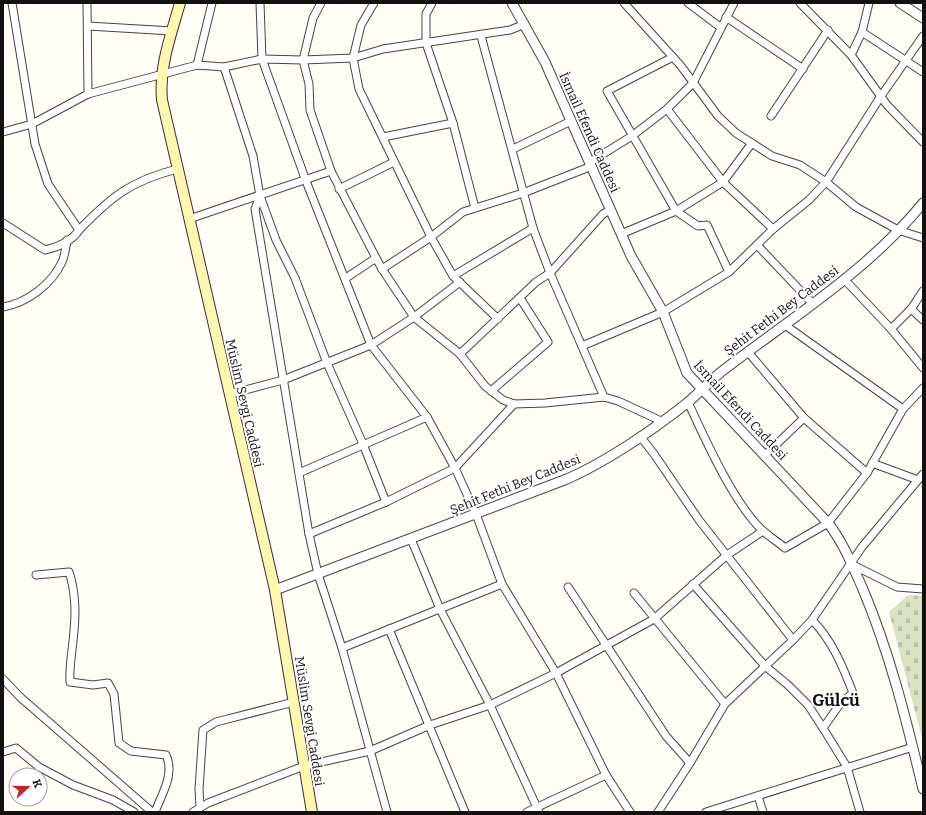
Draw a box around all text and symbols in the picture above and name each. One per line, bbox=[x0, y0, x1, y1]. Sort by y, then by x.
street label: İsmail Efendi Caddesi bbox=[556, 70, 623, 195]
street label: Şehit Fethi Bey Caddesi bbox=[721, 262, 842, 358]
street label: Müslim Sevgi Caddesi bbox=[222, 338, 267, 469]
street label: İsmail Efendi Caddesi bbox=[691, 358, 791, 463]
street label: Şehit Fethi Bey Caddesi bbox=[448, 451, 583, 518]
street label: Müslim Sevgi Caddesi bbox=[292, 655, 327, 787]
district label: Gülcü bbox=[812, 690, 860, 711]
north arrow bbox=[8, 767, 48, 807]
text: K bbox=[29, 778, 44, 790]

